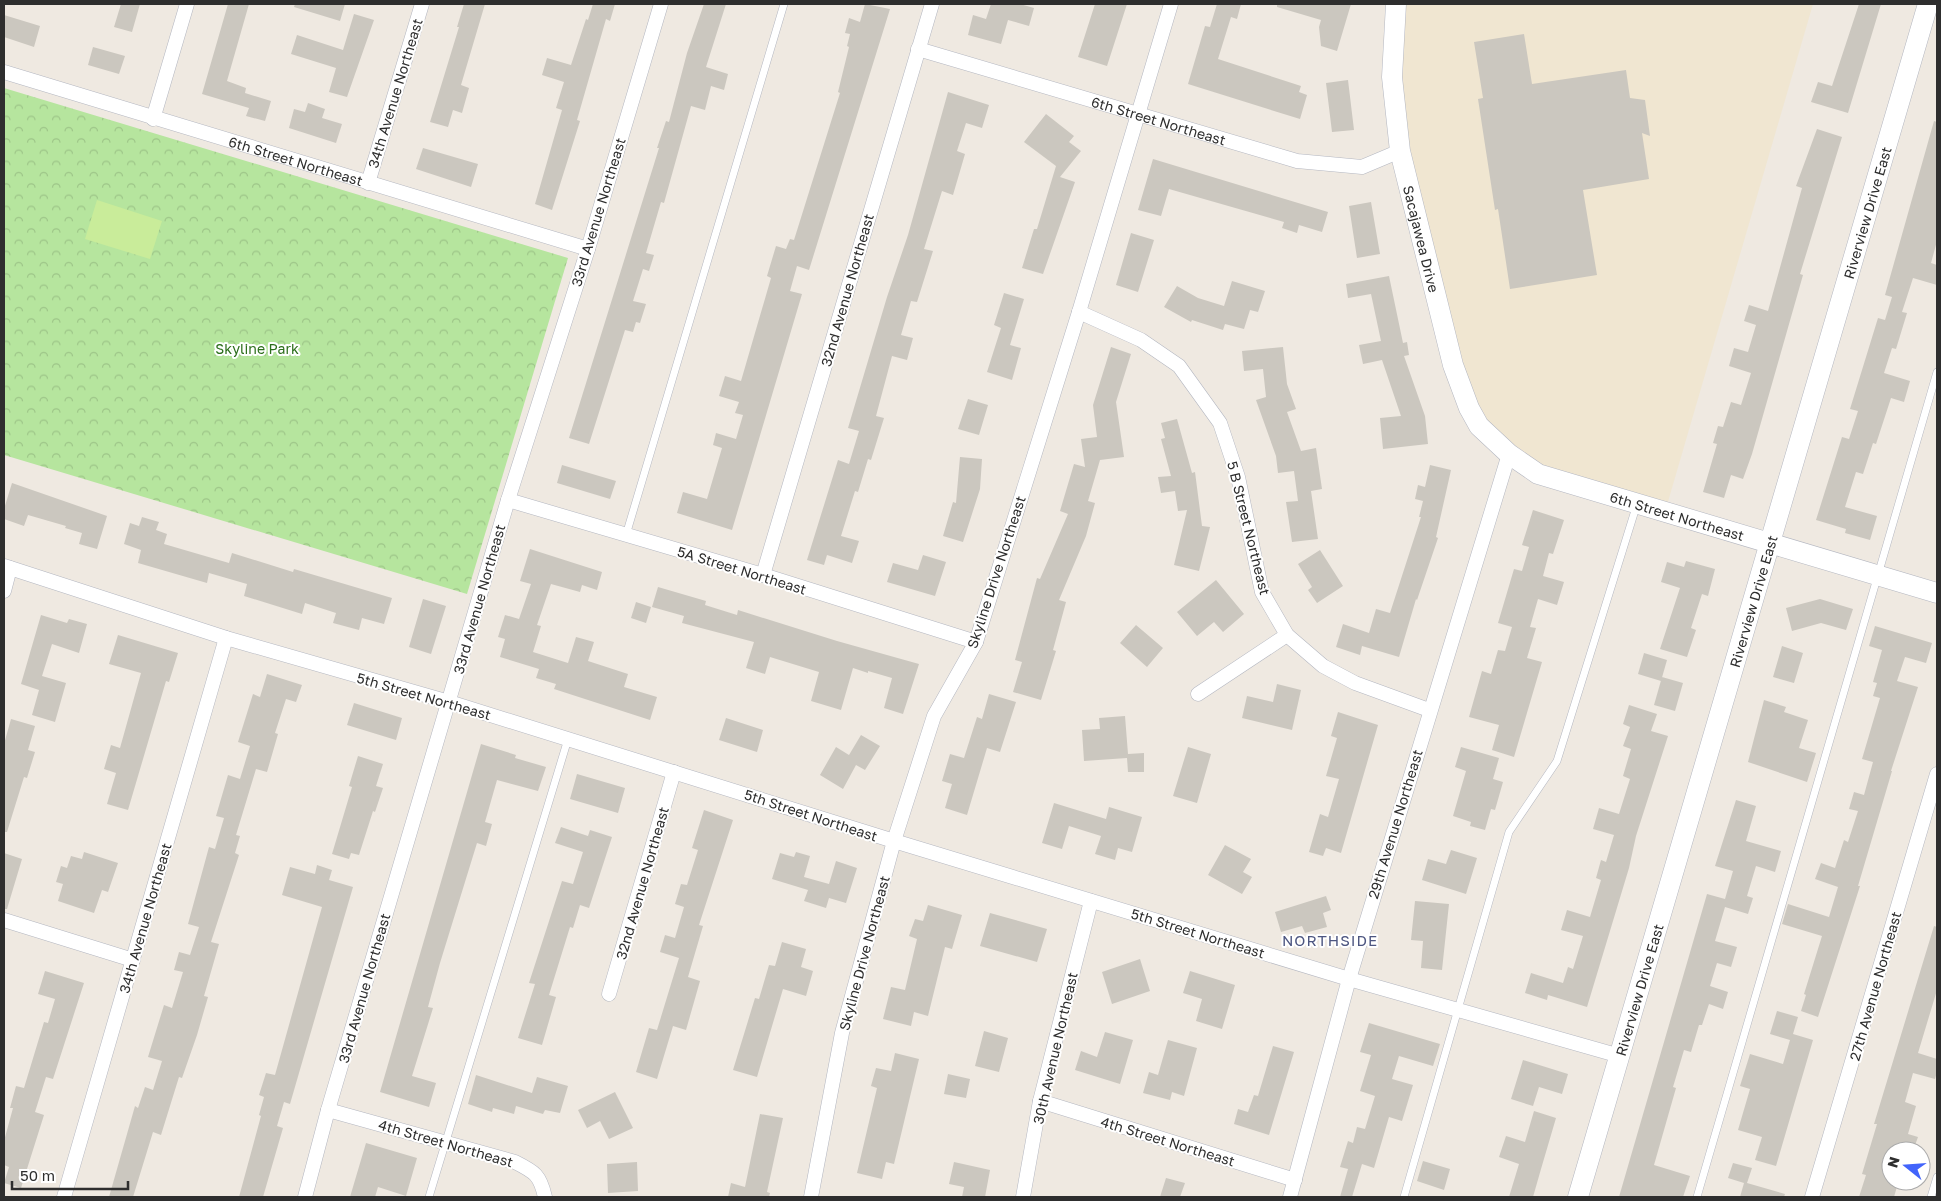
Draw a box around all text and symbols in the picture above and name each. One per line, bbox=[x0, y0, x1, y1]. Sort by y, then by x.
street label: 34th Avenue Northeast bbox=[364, 16, 426, 170]
street label: 6th Street Northeast bbox=[1090, 92, 1228, 148]
street label: 6th Street Northeast bbox=[227, 132, 365, 189]
street label: 33rd Avenue Northeast bbox=[567, 136, 629, 288]
street label: Riverview Drive East bbox=[1839, 144, 1894, 281]
street label: Sacajawea Drive bbox=[1400, 184, 1443, 294]
street label: 32nd Avenue Northeast bbox=[817, 212, 877, 368]
park label: Skyline Park bbox=[215, 340, 299, 357]
street label: 5 B Street Northeast bbox=[1224, 459, 1274, 597]
street label: 6th Street Northeast bbox=[1608, 487, 1746, 544]
street label: Skyline Drive Northeast bbox=[963, 494, 1029, 650]
street label: 33rd Avenue Northeast bbox=[449, 522, 509, 676]
street label: Riverview Drive East bbox=[1725, 533, 1780, 669]
street label: 5A Street Northeast bbox=[675, 542, 809, 598]
street label: 5th Street Northeast bbox=[355, 669, 493, 723]
street label: 29th Avenue Northeast bbox=[1364, 747, 1426, 901]
street label: 5th Street Northeast bbox=[742, 785, 880, 845]
street label: 32nd Avenue Northeast bbox=[612, 805, 672, 961]
street label: 34th Avenue Northeast bbox=[115, 841, 175, 995]
street label: Skyline Drive Northeast bbox=[835, 874, 893, 1032]
street label: 5th Street Northeast bbox=[1129, 905, 1267, 961]
street label: 27th Avenue Northeast bbox=[1846, 910, 1904, 1062]
street label: 33rd Avenue Northeast bbox=[334, 911, 394, 1065]
street label: Riverview Drive East bbox=[1611, 922, 1666, 1058]
district label: NORTHSIDE bbox=[1282, 931, 1378, 949]
street label: 30th Avenue Northeast bbox=[1029, 970, 1081, 1126]
street label: 4th Street Northeast bbox=[1099, 1113, 1237, 1169]
street label: 4th Street Northeast bbox=[377, 1116, 515, 1170]
north arrow bbox=[1881, 1141, 1931, 1191]
text: N bbox=[1883, 1154, 1903, 1170]
scale bar bbox=[12, 1158, 129, 1190]
text: 50 m bbox=[20, 1166, 55, 1184]

